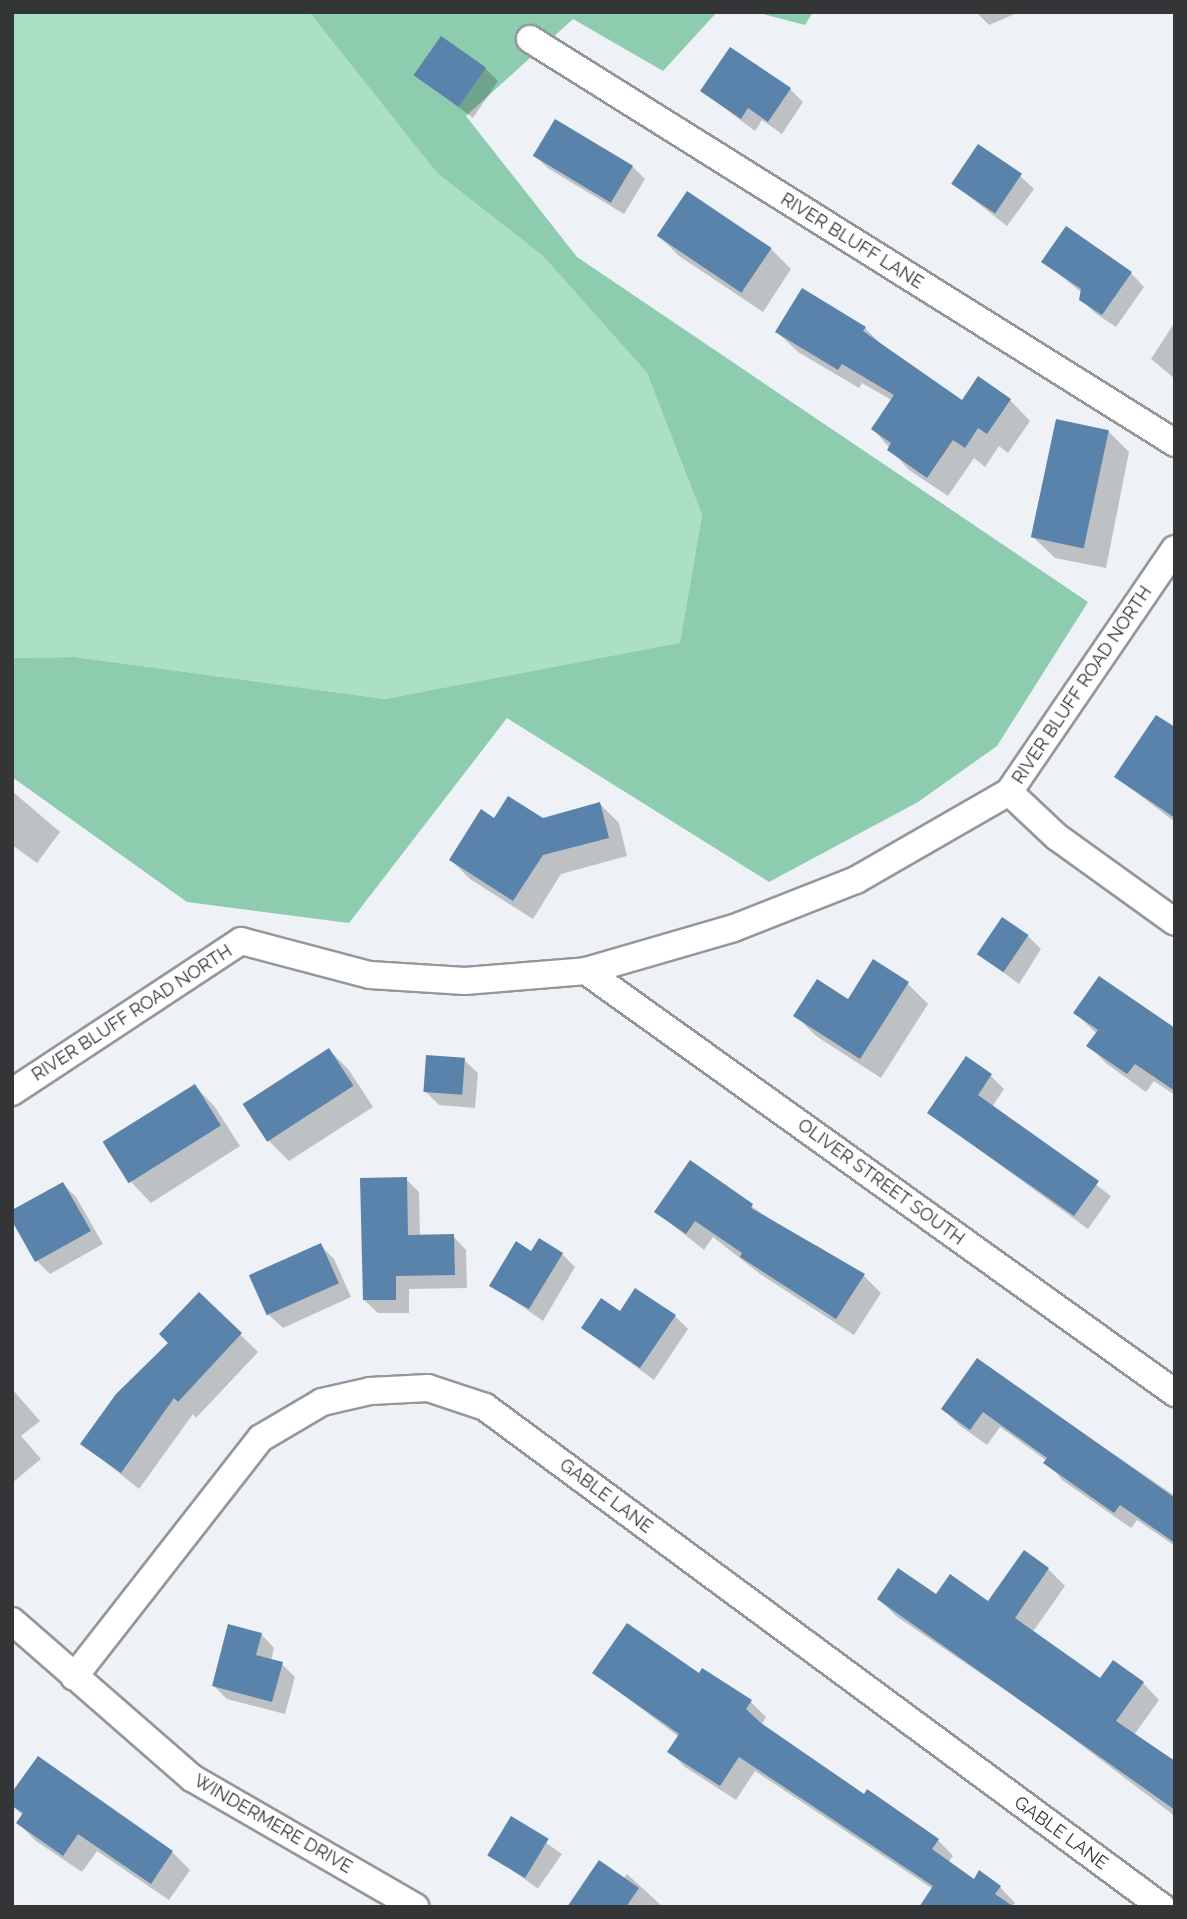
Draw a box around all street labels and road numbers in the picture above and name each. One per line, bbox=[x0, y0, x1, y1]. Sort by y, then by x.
street label: RIVER BLUFF LANE bbox=[776, 188, 928, 294]
street label: RIVER BLUFF ROAD NORTH bbox=[1007, 582, 1157, 788]
street label: RIVER BLUFF ROAD NORTH bbox=[28, 940, 236, 1086]
street label: OLIVER STREET SOUTH bbox=[793, 1114, 969, 1250]
street label: GABLE LANE bbox=[555, 1454, 657, 1538]
street label: WINDERMERE DRIVE bbox=[190, 1770, 356, 1878]
street label: GABLE LANE bbox=[1010, 1792, 1112, 1874]

